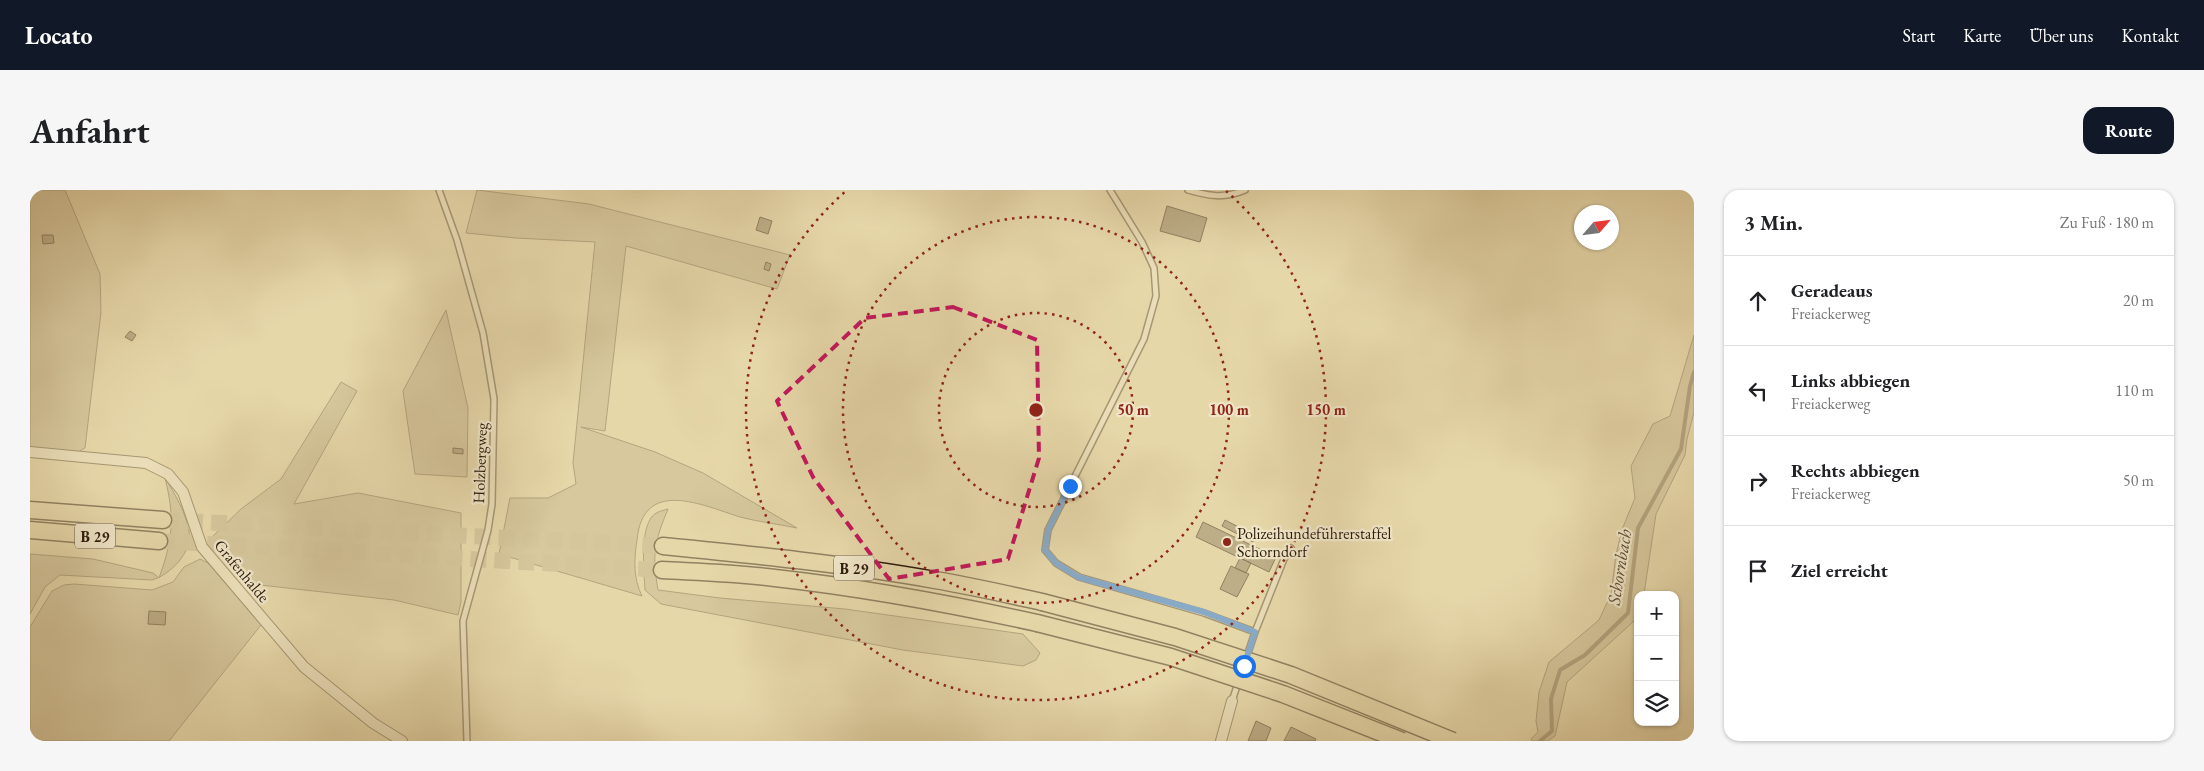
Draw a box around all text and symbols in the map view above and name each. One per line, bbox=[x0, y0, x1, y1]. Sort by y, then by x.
text: Locato bbox=[25, 20, 93, 51]
text: Start bbox=[1902, 24, 1935, 47]
text: Karte bbox=[1963, 24, 2001, 47]
text: Über uns bbox=[2029, 24, 2093, 47]
text: Kontakt bbox=[2121, 24, 2179, 47]
button: Route bbox=[2083, 107, 2174, 154]
text: Anfahrt bbox=[30, 108, 150, 153]
north arrow bbox=[1574, 205, 1619, 250]
text: 3 Min. bbox=[1744, 209, 1803, 236]
text: Zu Fuß · 180 m bbox=[2060, 212, 2154, 233]
text: Geradeaus bbox=[1791, 278, 1873, 303]
icon: ahead bbox=[1744, 287, 1772, 315]
text: 20 m bbox=[2123, 290, 2154, 311]
text: Freiackerweg bbox=[1791, 303, 1870, 324]
text: Links abbiegen bbox=[1791, 368, 1910, 393]
icon: left bbox=[1744, 377, 1772, 405]
text: 110 m bbox=[2115, 380, 2154, 401]
text: Freiackerweg bbox=[1791, 393, 1870, 414]
text: 50 m bbox=[1117, 400, 1149, 419]
text: 100 m bbox=[1209, 400, 1249, 419]
text: 150 m bbox=[1306, 400, 1346, 419]
centre of rings bbox=[1027, 401, 1045, 419]
street label: Holzbergweg bbox=[468, 421, 492, 504]
text: Rechts abbiegen bbox=[1791, 458, 1920, 483]
icon: right bbox=[1744, 467, 1772, 495]
text: 50 m bbox=[2123, 470, 2154, 491]
route end bbox=[1059, 475, 1082, 498]
text: Freiackerweg bbox=[1791, 483, 1870, 504]
place label: Polizeihundeführerstaffel Schorndorf bbox=[1237, 523, 1391, 562]
road number: B 29 bbox=[75, 524, 115, 548]
water label: Schornbach bbox=[1602, 527, 1636, 607]
street label: Grafenhalde bbox=[210, 535, 274, 607]
marker: Polizeihundeführerstaffel Schorndorf bbox=[1221, 536, 1233, 548]
road number: B 29 bbox=[834, 556, 874, 580]
icon: arrive bbox=[1744, 557, 1772, 585]
text: Ziel erreicht bbox=[1791, 558, 1888, 583]
map controls bbox=[1634, 591, 1679, 726]
button: + bbox=[1634, 591, 1679, 636]
button: − bbox=[1634, 636, 1679, 681]
route start bbox=[1233, 655, 1256, 678]
button: layers bbox=[1634, 681, 1679, 726]

